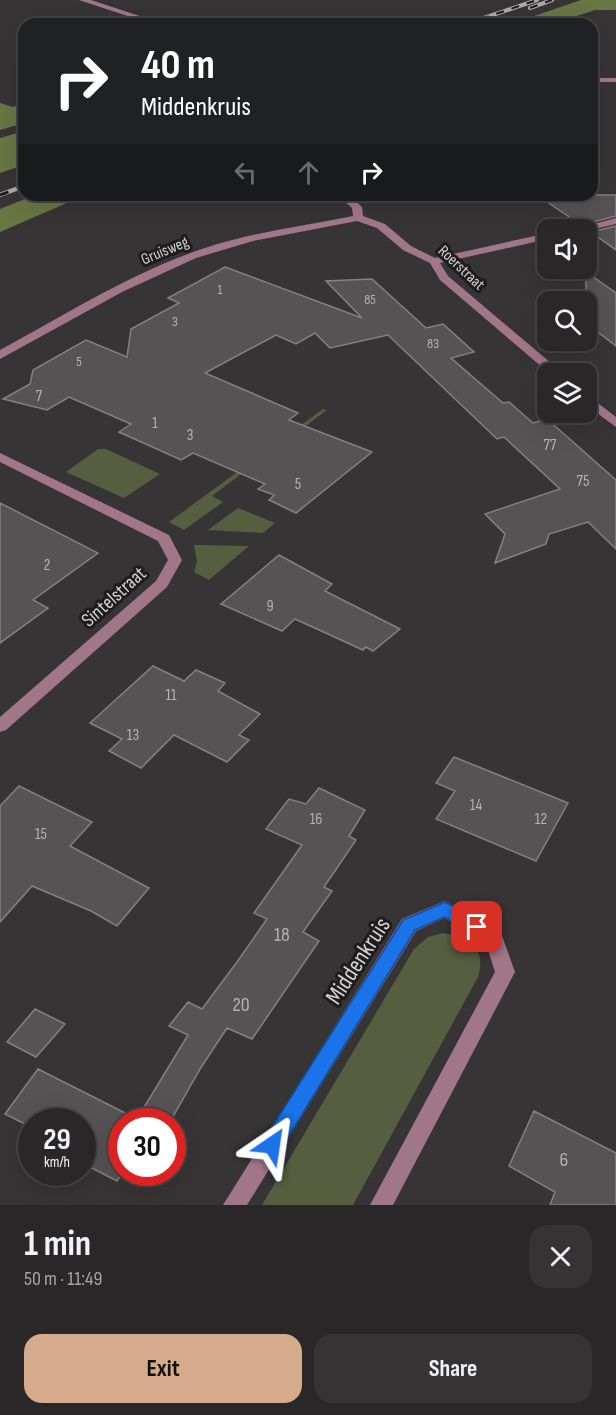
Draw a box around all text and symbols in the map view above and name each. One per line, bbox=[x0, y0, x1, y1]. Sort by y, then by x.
text: 40 m bbox=[141, 40, 215, 91]
icon: right bbox=[42, 42, 120, 120]
text: Middenkruis bbox=[141, 91, 251, 123]
icon: left bbox=[229, 156, 262, 189]
icon: ahead bbox=[292, 156, 325, 189]
icon: right bbox=[355, 156, 388, 189]
map controls bbox=[537, 219, 597, 423]
button: sound bbox=[537, 219, 597, 279]
street label: Gruisweg bbox=[138, 233, 192, 269]
street label: Roerstraat bbox=[434, 242, 488, 294]
house number: 1 bbox=[218, 281, 223, 298]
house number: 85 bbox=[364, 291, 376, 308]
button: search bbox=[537, 291, 597, 351]
house number: 3 bbox=[172, 313, 178, 330]
house number: 83 bbox=[427, 335, 439, 352]
house number: 5 bbox=[76, 353, 82, 370]
button: layers bbox=[537, 363, 597, 423]
house number: 7 bbox=[36, 387, 43, 406]
house number: 1 bbox=[152, 414, 158, 433]
house number: 3 bbox=[187, 426, 193, 445]
house number: 77 bbox=[544, 436, 557, 455]
house number: 75 bbox=[577, 472, 589, 491]
house number: 5 bbox=[295, 475, 301, 494]
house number: 2 bbox=[44, 556, 50, 575]
street label: Sintelstraat bbox=[77, 562, 151, 632]
house number: 9 bbox=[266, 597, 274, 616]
house number: 11 bbox=[165, 686, 177, 705]
house number: 13 bbox=[127, 726, 139, 745]
house number: 14 bbox=[470, 796, 482, 815]
house number: 16 bbox=[310, 810, 322, 829]
house number: 12 bbox=[535, 810, 547, 829]
house number: 15 bbox=[35, 825, 47, 844]
pin bbox=[451, 901, 502, 952]
icon: arrive bbox=[460, 910, 493, 943]
street label: Middenkruis bbox=[319, 912, 397, 1010]
house number: 18 bbox=[274, 923, 290, 947]
house number: 20 bbox=[232, 993, 250, 1017]
speed limit sign: 30 bbox=[108, 1108, 186, 1186]
position arrow bbox=[240, 1113, 304, 1177]
text: 29 bbox=[43, 1122, 71, 1158]
house number: 6 bbox=[560, 1148, 568, 1172]
text: km/h bbox=[44, 1153, 70, 1172]
text: 1 min bbox=[24, 1223, 91, 1266]
button: close bbox=[529, 1225, 592, 1288]
text: 50 m · 11:49 bbox=[24, 1267, 102, 1291]
button: Exit bbox=[24, 1334, 302, 1403]
button: Share bbox=[314, 1334, 592, 1403]

